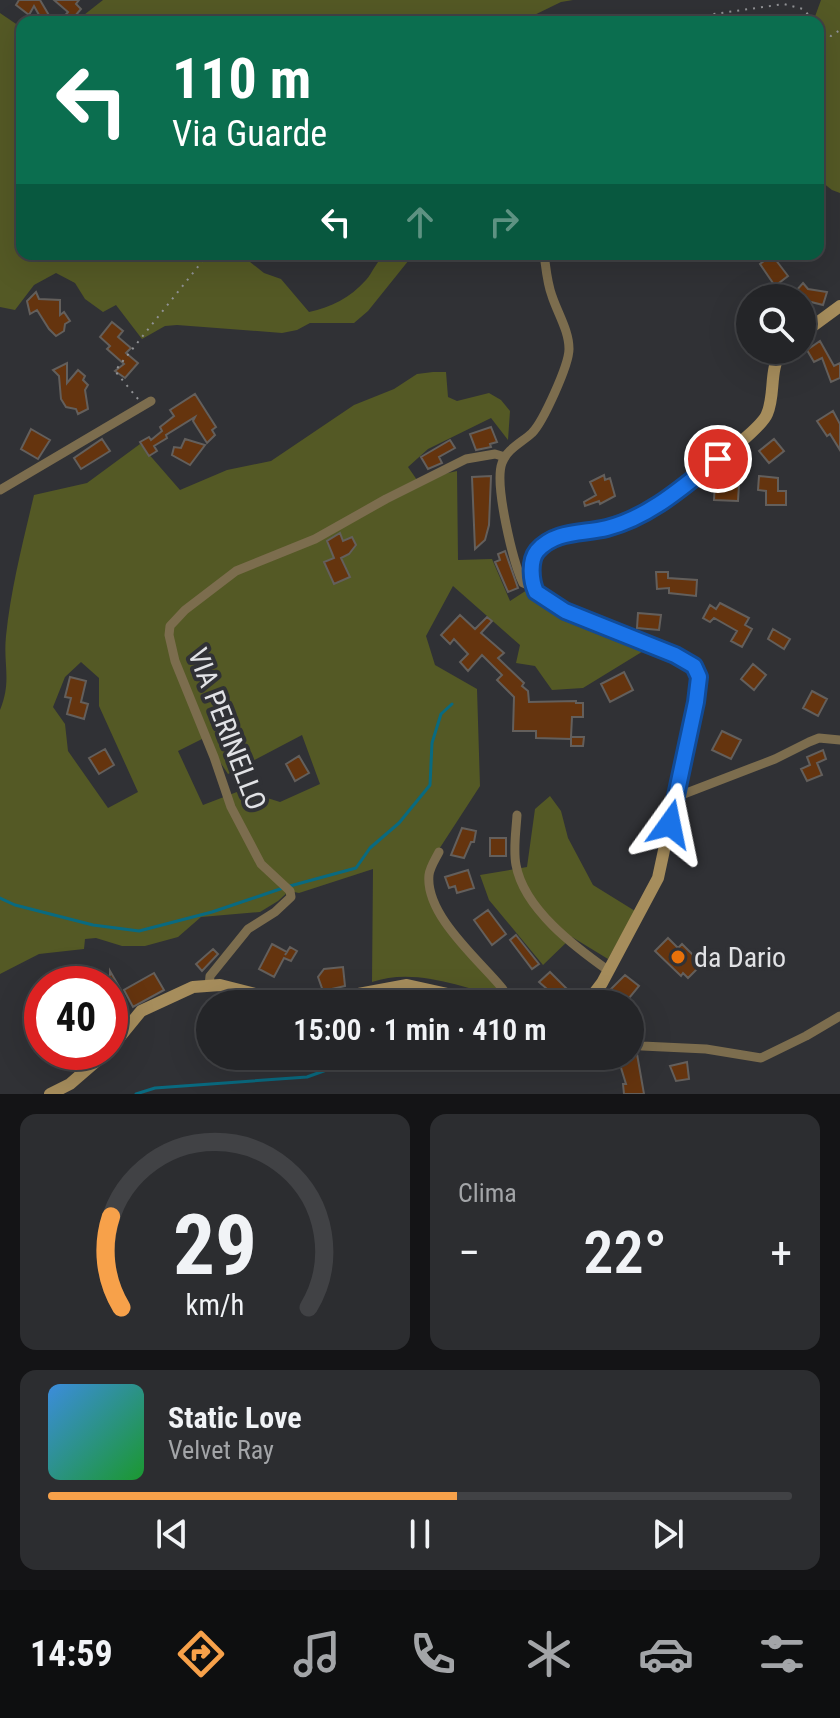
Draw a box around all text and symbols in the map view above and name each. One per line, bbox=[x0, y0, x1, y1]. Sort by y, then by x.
text: 110 m bbox=[172, 46, 311, 112]
icon: left bbox=[40, 48, 144, 152]
text: Via Guarde bbox=[172, 113, 327, 155]
icon: left bbox=[314, 200, 358, 244]
icon: ahead bbox=[398, 200, 442, 244]
icon: right bbox=[482, 200, 526, 244]
map controls bbox=[736, 284, 816, 364]
button: search bbox=[736, 284, 816, 364]
pin bbox=[684, 425, 752, 493]
icon: arrive bbox=[696, 437, 740, 481]
street label: VIA PERINELLO bbox=[181, 643, 273, 815]
position arrow bbox=[628, 782, 712, 866]
place label: da Dario bbox=[694, 941, 786, 974]
marker: da Dario bbox=[669, 948, 687, 966]
speed limit sign: 40 bbox=[24, 966, 128, 1070]
text: 15:00 · 1 min · 410 m bbox=[293, 1012, 547, 1047]
text: Clima bbox=[458, 1178, 517, 1208]
text: 29 bbox=[173, 1197, 257, 1294]
text: 22° bbox=[583, 1217, 667, 1288]
text: − bbox=[458, 1227, 480, 1279]
text: + bbox=[770, 1227, 792, 1279]
text: km/h bbox=[186, 1288, 244, 1322]
text: Static Love bbox=[168, 1400, 302, 1435]
text: Velvet Ray bbox=[168, 1435, 274, 1465]
icon: previous bbox=[150, 1512, 194, 1556]
icon: pause bbox=[398, 1512, 442, 1556]
icon: next bbox=[646, 1512, 690, 1556]
icon: directions bbox=[173, 1626, 229, 1682]
icon: music bbox=[289, 1626, 345, 1682]
icon: phone bbox=[405, 1626, 461, 1682]
icon: climate bbox=[521, 1626, 577, 1682]
icon: car bbox=[638, 1626, 694, 1682]
icon: filters bbox=[754, 1626, 810, 1682]
text: 14:59 bbox=[30, 1633, 113, 1675]

